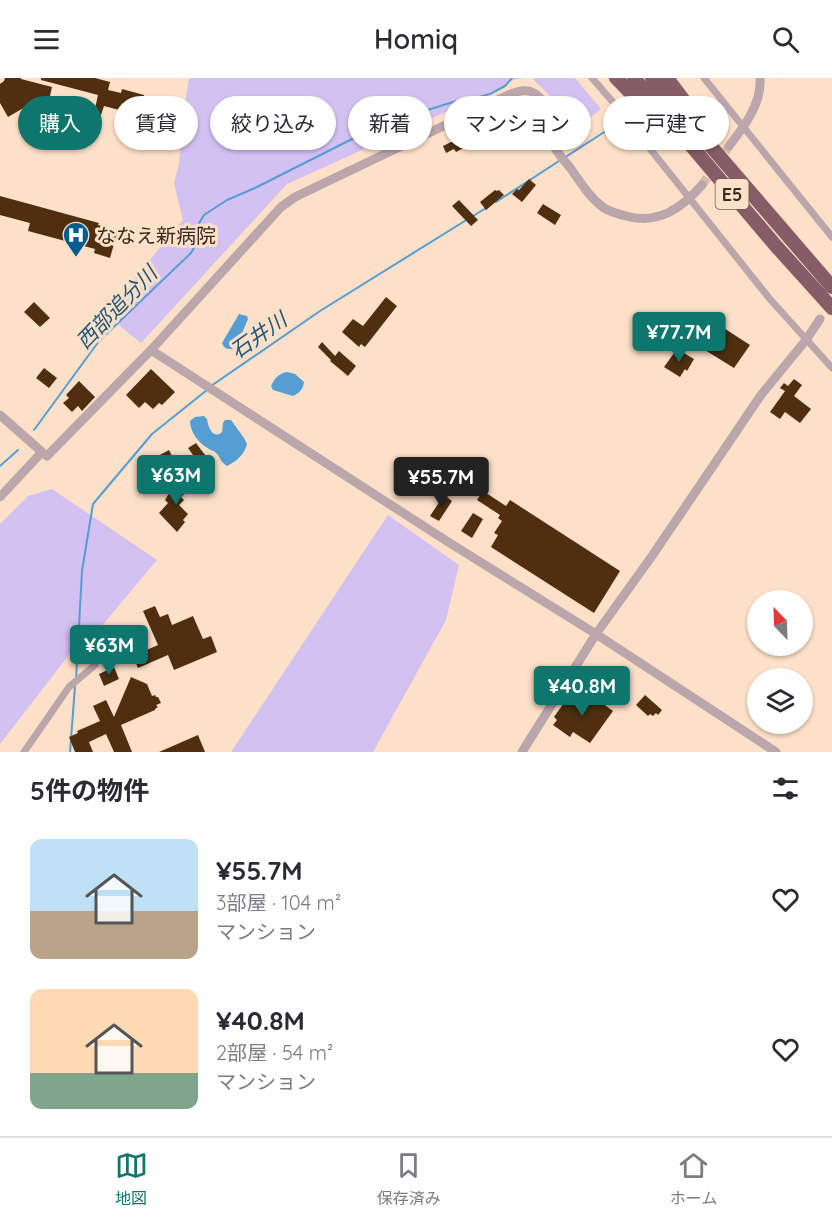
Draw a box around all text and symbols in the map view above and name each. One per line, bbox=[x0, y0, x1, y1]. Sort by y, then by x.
text: Homiq bbox=[374, 22, 458, 56]
icon: menu bbox=[30, 23, 63, 56]
icon: search bbox=[769, 23, 802, 56]
chip: 購入 bbox=[18, 96, 102, 150]
chip: 賃貸 bbox=[114, 96, 198, 150]
chip: 絞り込み bbox=[210, 96, 336, 150]
chip: 新着 bbox=[348, 96, 432, 150]
chip: マンション bbox=[444, 96, 591, 150]
chip: 一戸建て bbox=[603, 96, 729, 150]
road number: E5 bbox=[716, 179, 748, 209]
hospital icon: ななえ新病院 bbox=[61, 220, 91, 258]
place label: ななえ新病院 bbox=[96, 223, 216, 248]
water label: 西部追分川 bbox=[70, 259, 163, 354]
water label: 石井川 bbox=[225, 305, 293, 364]
pin: ¥77.7M bbox=[630, 312, 728, 363]
text: ¥77.7M bbox=[647, 319, 711, 344]
pin: ¥63M bbox=[140, 455, 212, 506]
pin: ¥55.7M bbox=[392, 457, 490, 508]
text: ¥63M bbox=[151, 462, 201, 487]
text: ¥55.7M bbox=[408, 464, 474, 489]
north arrow bbox=[747, 590, 813, 656]
map controls bbox=[747, 590, 813, 734]
pin: ¥63M bbox=[73, 625, 145, 676]
text: ¥63M bbox=[84, 632, 134, 657]
pin: ¥40.8M bbox=[533, 666, 631, 717]
button: layers bbox=[747, 668, 813, 734]
text: ¥40.8M bbox=[548, 673, 616, 698]
icon: filters bbox=[769, 772, 802, 805]
text: 5件の物件 bbox=[30, 774, 149, 807]
text: ¥55.7M bbox=[216, 854, 302, 887]
icon: home bbox=[78, 863, 150, 935]
icon: heart bbox=[769, 883, 802, 916]
text: 3部屋 · 104 m² bbox=[216, 890, 341, 915]
text: マンション bbox=[216, 919, 316, 944]
text: ¥40.8M bbox=[216, 1004, 305, 1037]
icon: home bbox=[78, 1013, 150, 1085]
icon: heart bbox=[769, 1033, 802, 1066]
text: 2部屋 · 54 m² bbox=[216, 1040, 333, 1065]
text: マンション bbox=[216, 1069, 316, 1094]
tab: 地図 bbox=[115, 1149, 148, 1209]
tab: 保存済み bbox=[377, 1149, 441, 1209]
tab: ホーム bbox=[670, 1149, 717, 1209]

